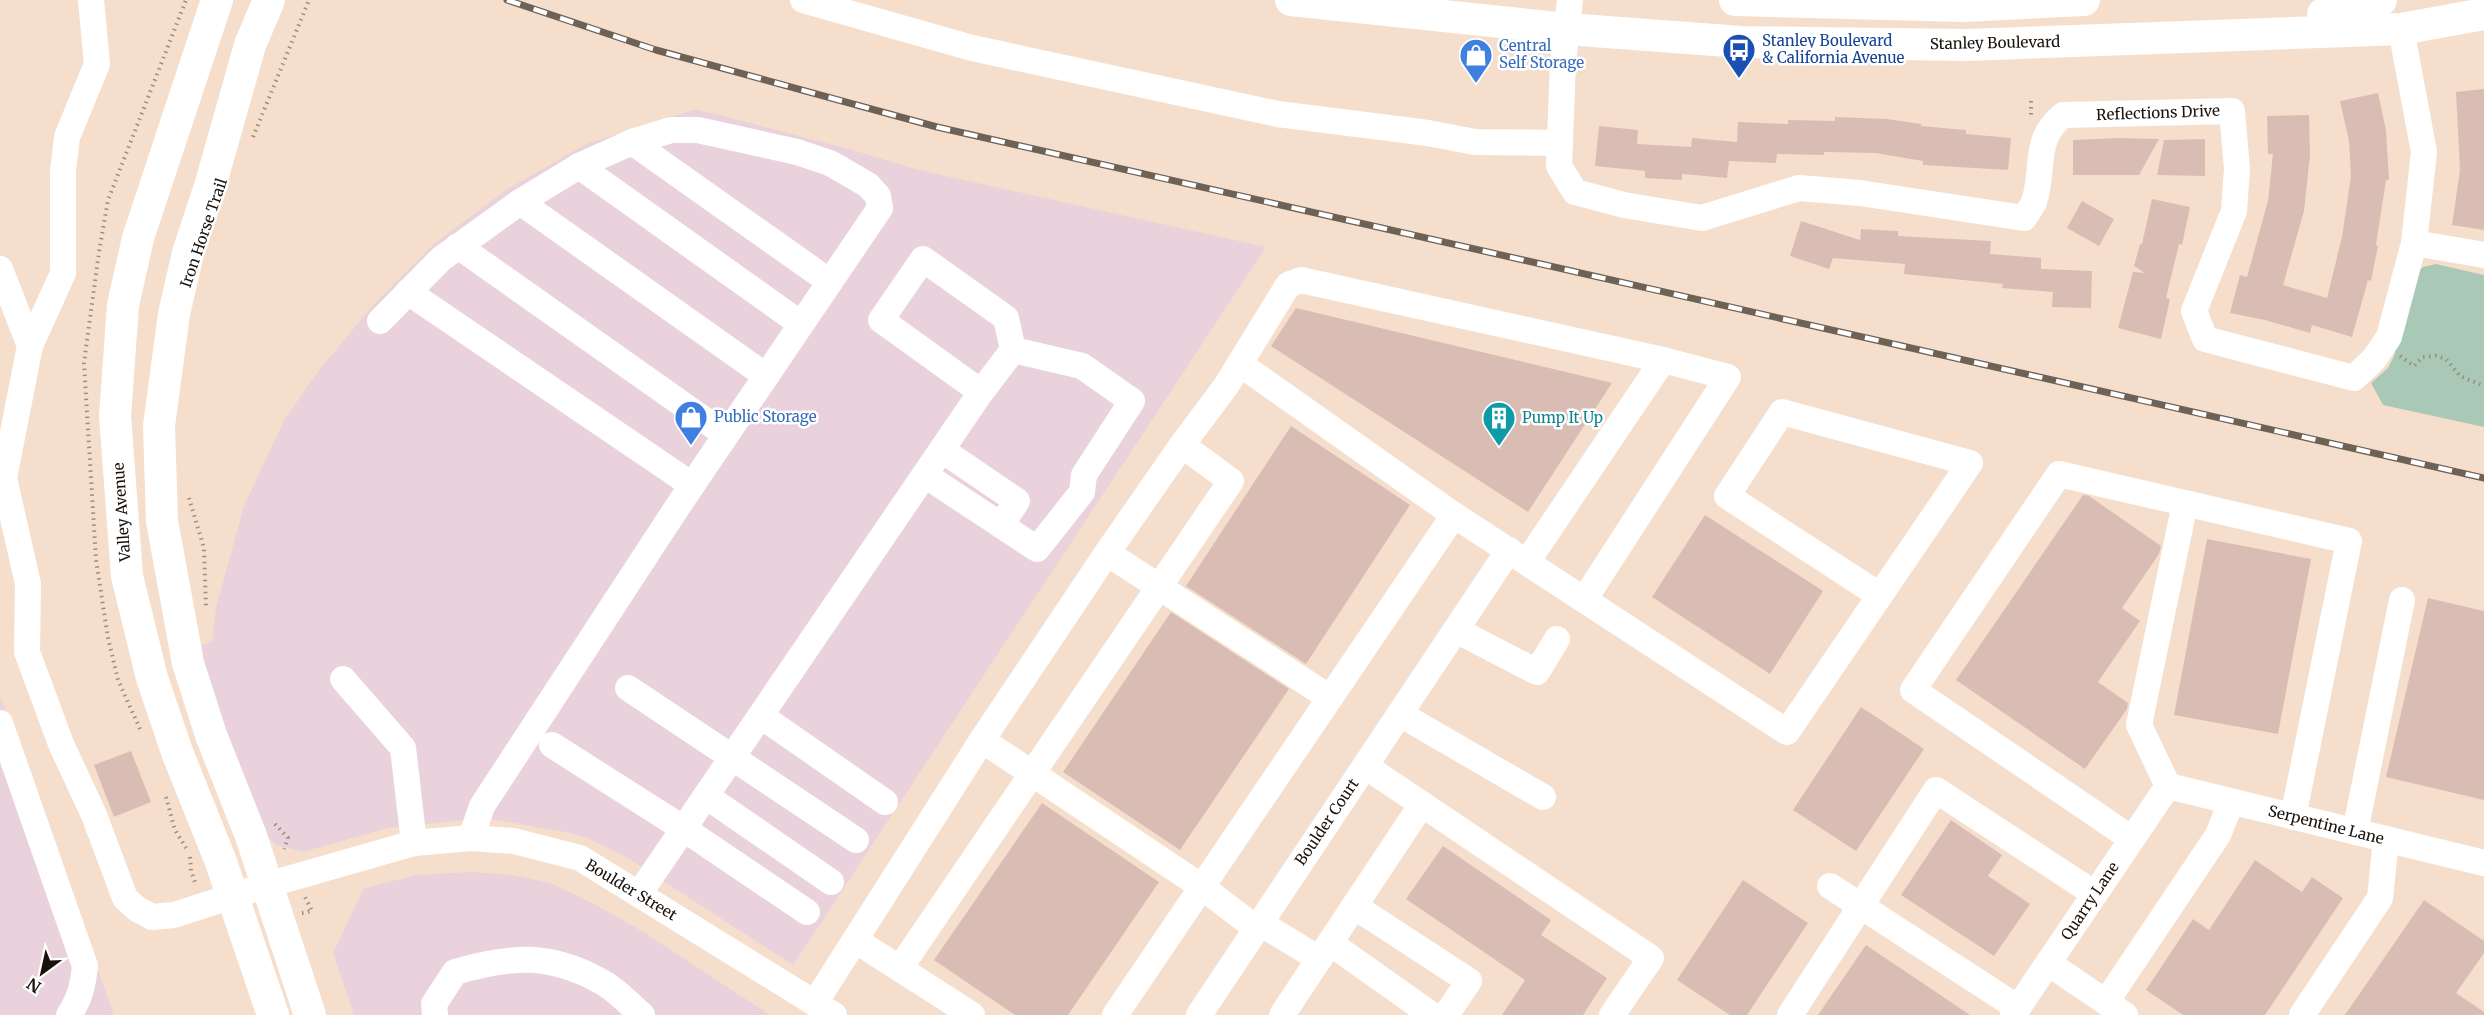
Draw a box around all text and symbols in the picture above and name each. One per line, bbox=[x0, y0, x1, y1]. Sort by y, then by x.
place label: Stanley Boulevard & California Avenue bbox=[1762, 31, 1905, 67]
bus stop icon: Stanley Boulevard & California Avenue bbox=[1721, 32, 1757, 79]
street label: Stanley Boulevard bbox=[1930, 32, 2060, 53]
place label: Central Self Storage bbox=[1499, 36, 1584, 72]
shop icon: Central Self Storage bbox=[1458, 37, 1494, 84]
street label: Reflections Drive bbox=[2096, 101, 2220, 124]
street label: Iron Horse Trail bbox=[176, 175, 231, 290]
shop icon: Public Storage bbox=[673, 399, 709, 446]
building icon: Pump It Up bbox=[1481, 400, 1517, 447]
place label: Public Storage bbox=[714, 407, 817, 426]
place label: Pump It Up bbox=[1522, 408, 1603, 427]
street label: Valley Avenue bbox=[109, 462, 135, 563]
street label: Boulder Court bbox=[1291, 775, 1363, 869]
street label: Serpentine Lane bbox=[2266, 801, 2386, 848]
street label: Boulder Street bbox=[582, 855, 681, 924]
street label: Quarry Lane bbox=[2056, 858, 2123, 943]
north arrow bbox=[12, 943, 72, 1003]
text: N bbox=[23, 974, 45, 997]

